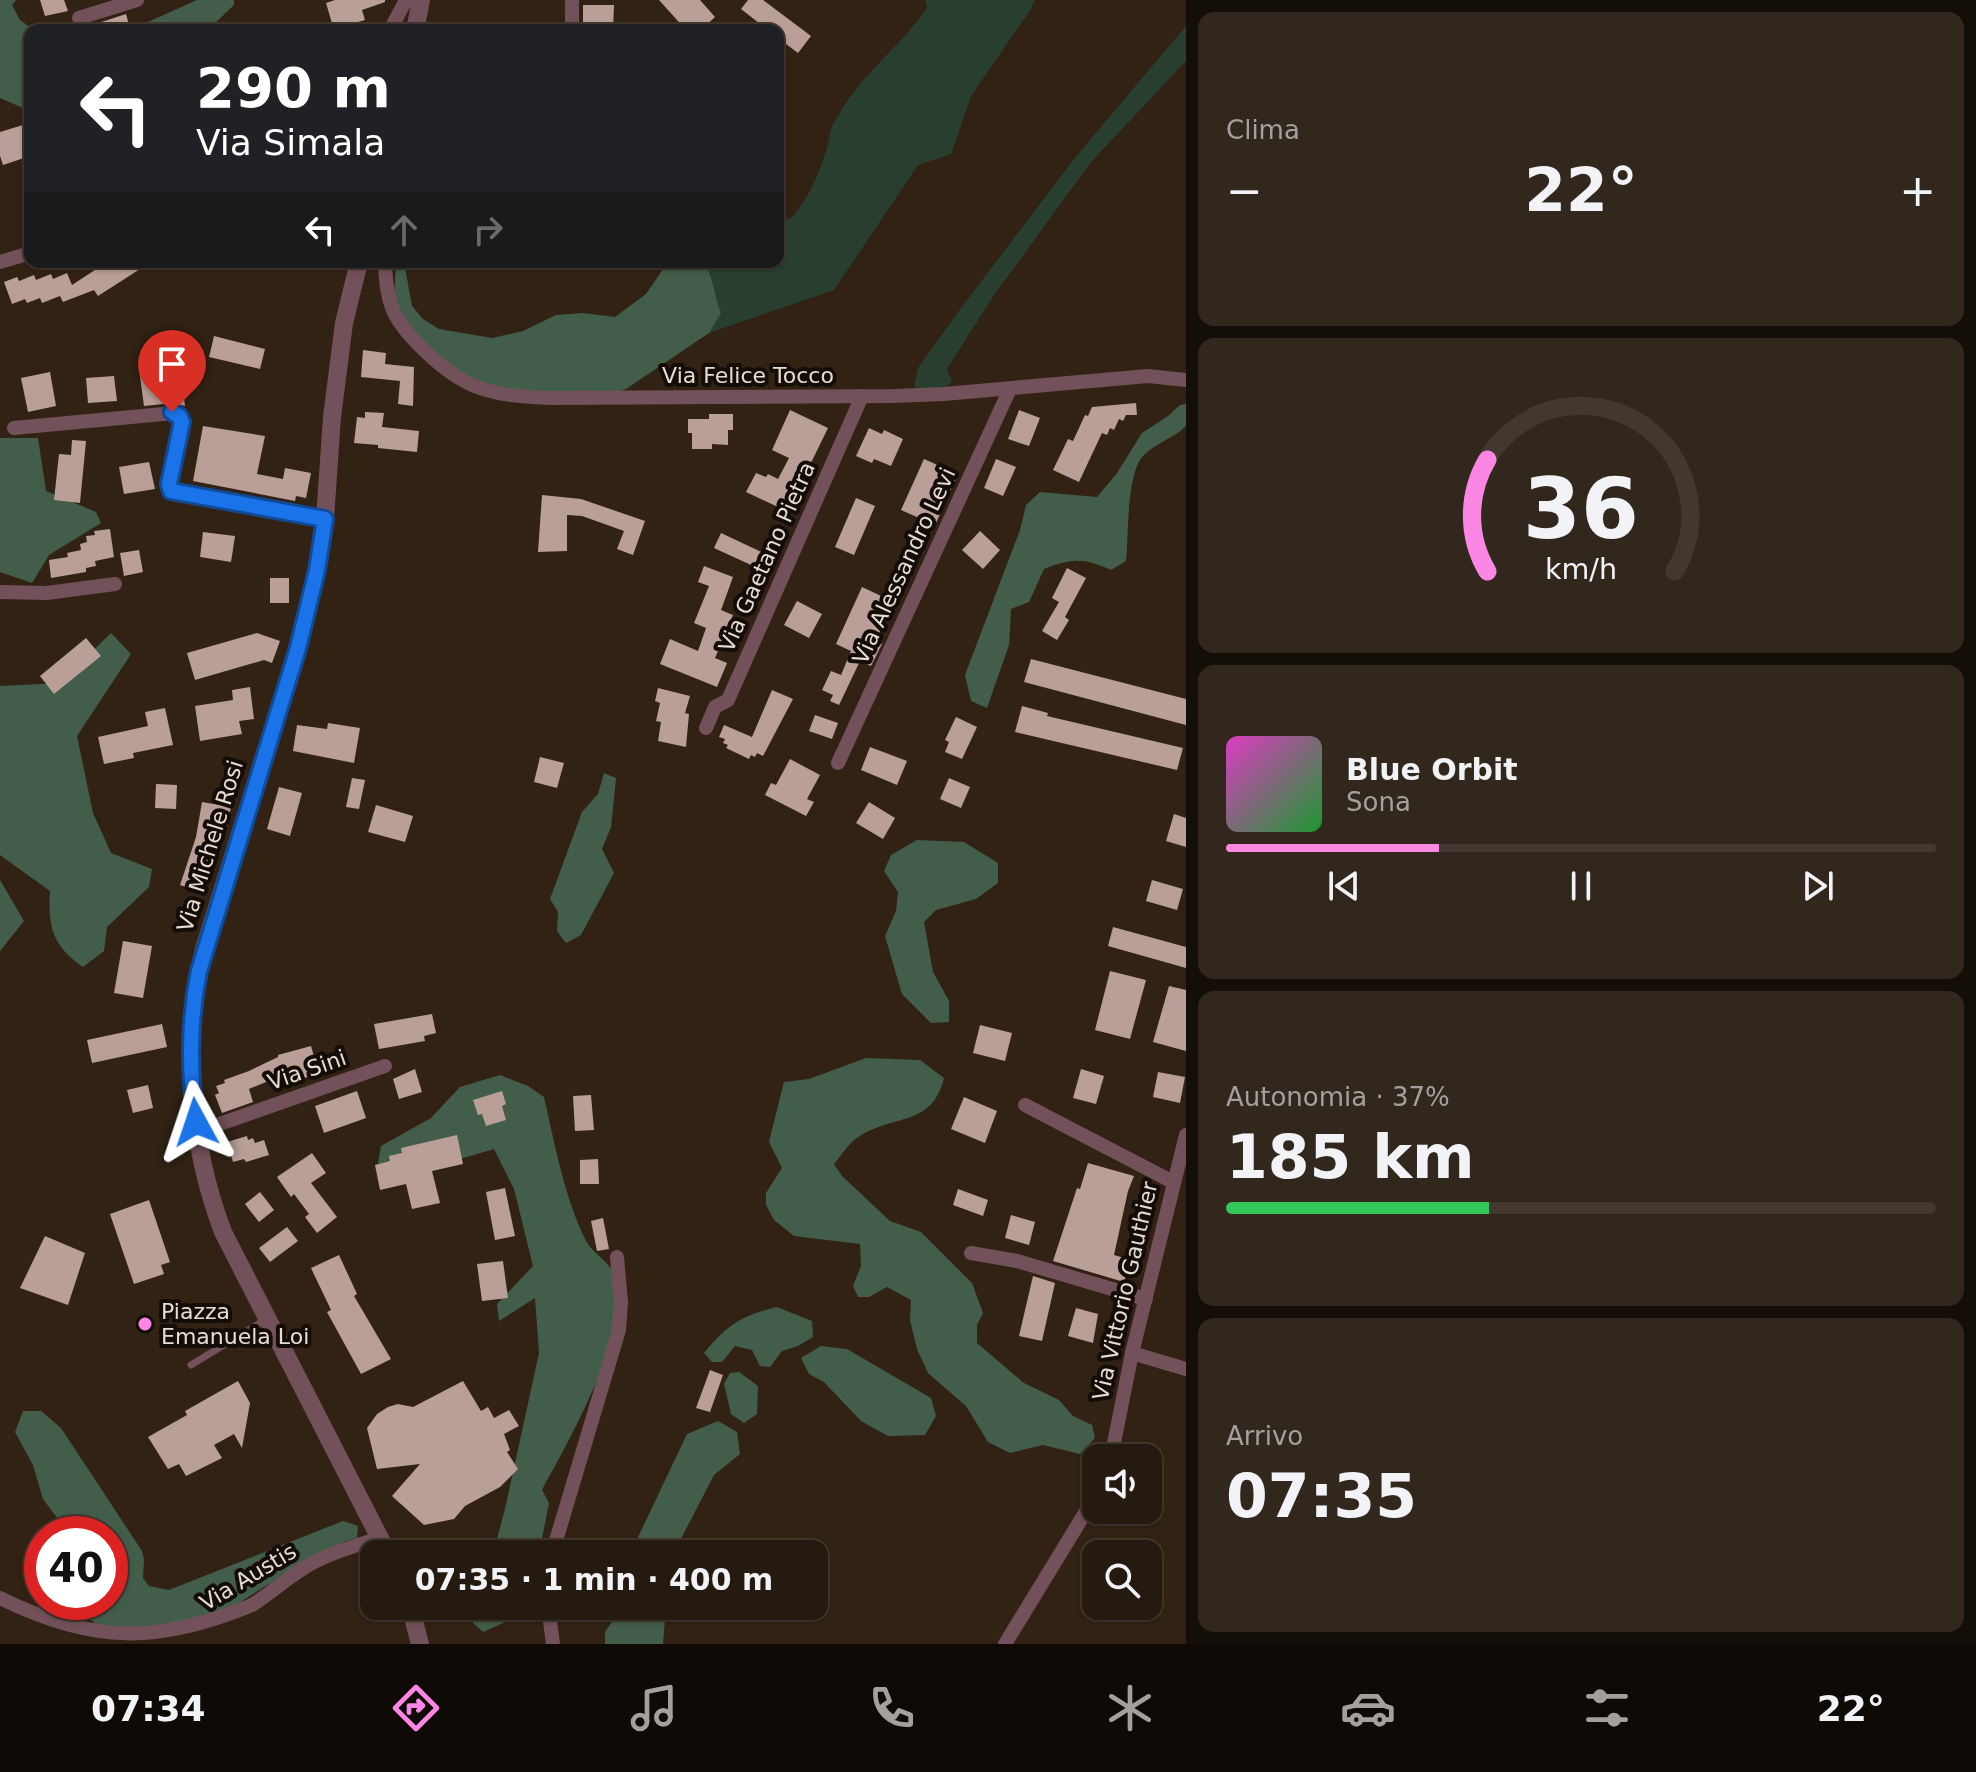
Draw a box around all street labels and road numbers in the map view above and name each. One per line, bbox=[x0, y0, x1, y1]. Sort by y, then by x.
street label: Via Felice Tocco bbox=[662, 363, 834, 388]
street label: Via Gaetano Pietra bbox=[714, 458, 820, 656]
street label: Via Alessandro Levi bbox=[848, 464, 960, 668]
street label: Via Michele Rosi bbox=[172, 757, 248, 935]
street label: Via Sini bbox=[264, 1045, 350, 1095]
street label: Via Vittorio Gauthier bbox=[1088, 1178, 1163, 1403]
street label: Via Austis bbox=[195, 1539, 301, 1615]

